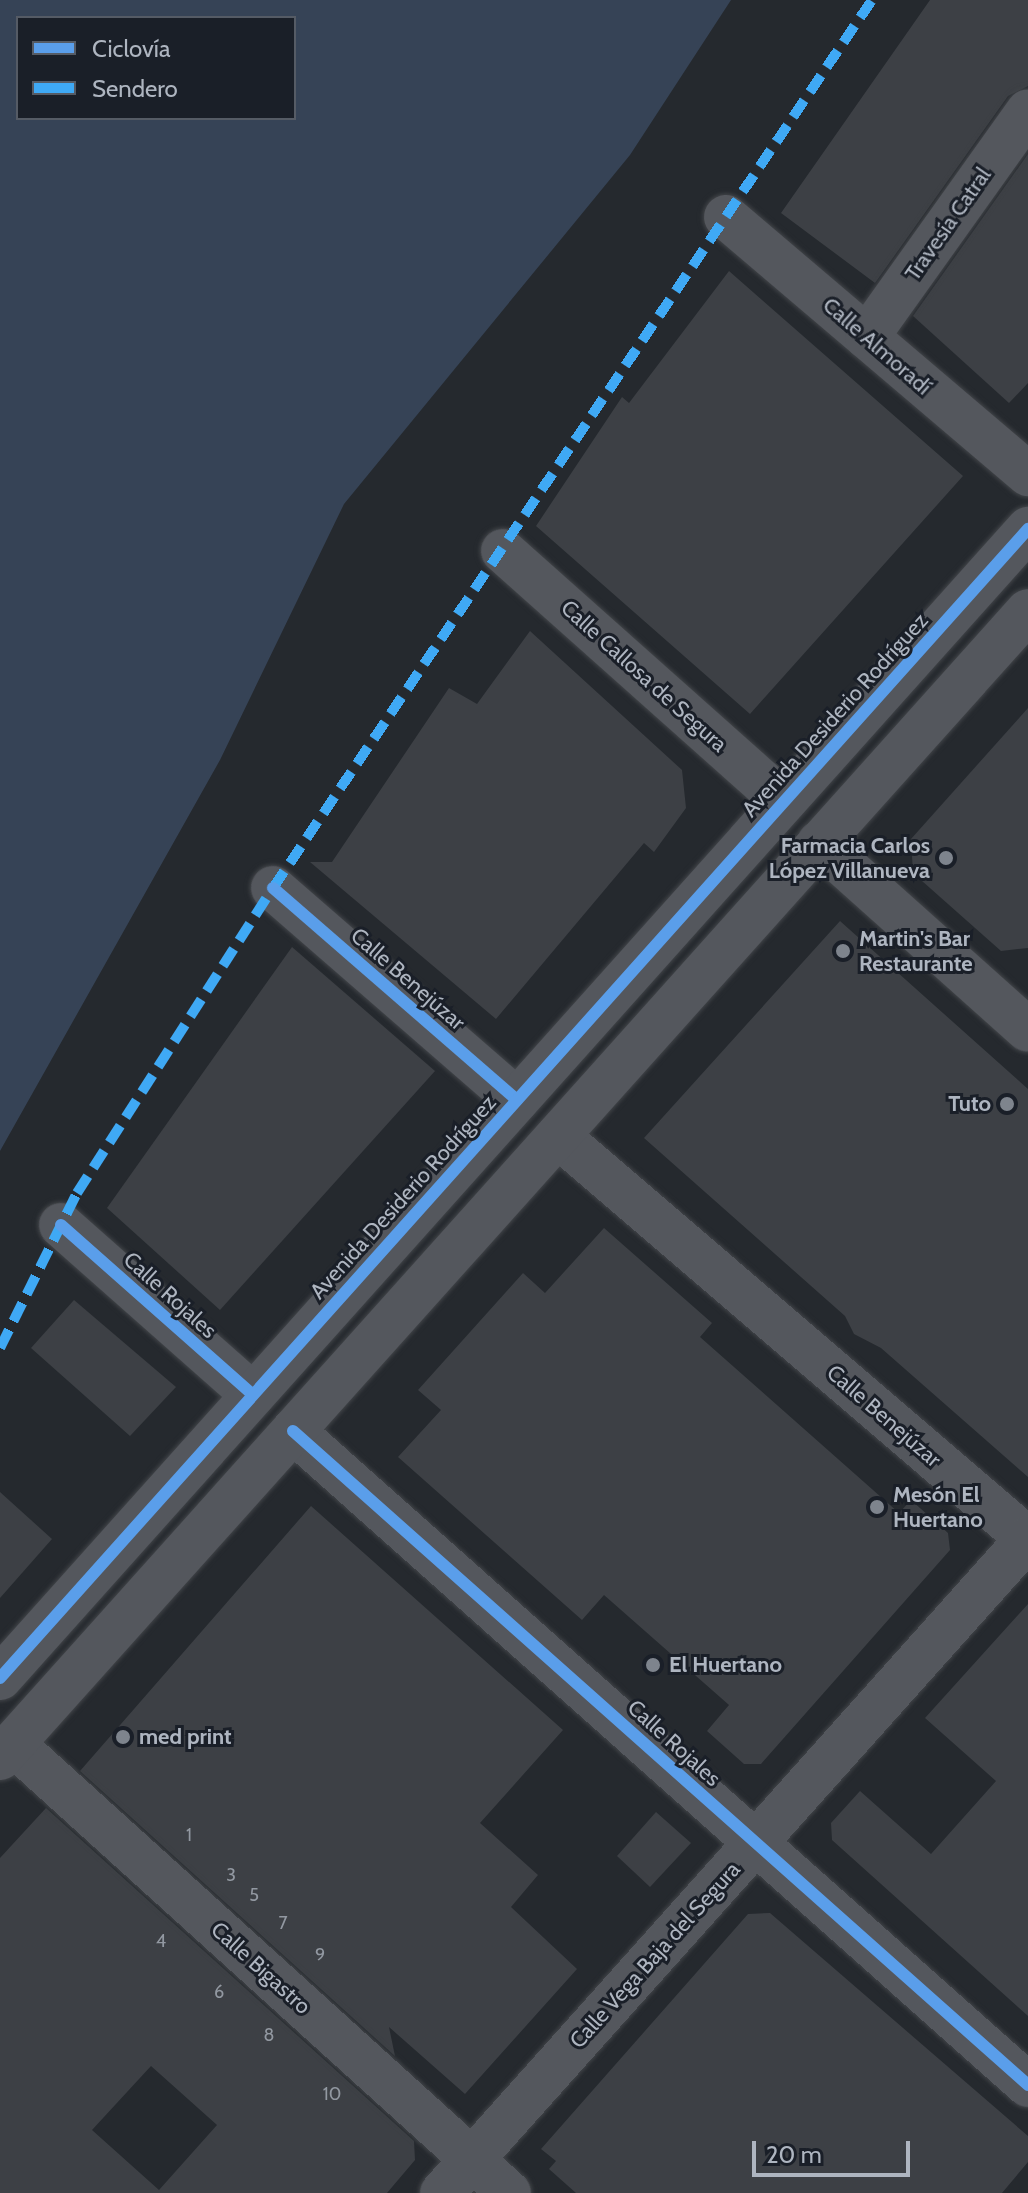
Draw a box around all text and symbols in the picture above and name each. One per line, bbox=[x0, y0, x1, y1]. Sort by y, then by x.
legend bbox=[16, 16, 296, 120]
text: Ciclovía bbox=[92, 34, 170, 63]
text: Sendero bbox=[92, 74, 178, 103]
street label: Travesía Catral bbox=[899, 162, 997, 286]
street label: Calle Almoradí bbox=[817, 292, 937, 400]
street label: Calle Callosa de Segura bbox=[556, 595, 732, 757]
street label: Avenida Desiderio Rodríguez bbox=[736, 608, 934, 822]
place label: Farmacia Carlos López Villanueva bbox=[769, 832, 930, 884]
marker: Farmacia Carlos López Villanueva bbox=[937, 849, 955, 867]
street label: Calle Benejúzar bbox=[346, 922, 470, 1036]
place label: Martin's Bar Restaurante bbox=[859, 925, 973, 976]
marker: Martin's Bar Restaurante bbox=[834, 942, 852, 960]
street label: Avenida Desiderio Rodríguez bbox=[304, 1090, 502, 1304]
place label: Tuto bbox=[948, 1091, 991, 1117]
marker: Tuto bbox=[998, 1095, 1016, 1113]
street label: Calle Rojales bbox=[118, 1246, 222, 1344]
street label: Calle Benejúzar bbox=[822, 1359, 946, 1473]
place label: Mesón El Huertano bbox=[893, 1481, 983, 1532]
marker: Mesón El Huertano bbox=[868, 1498, 886, 1516]
place label: El Huertano bbox=[669, 1652, 782, 1678]
marker: El Huertano bbox=[644, 1656, 662, 1674]
street label: Calle Rojales bbox=[622, 1694, 726, 1792]
place label: med print bbox=[139, 1724, 232, 1750]
marker: med print bbox=[114, 1728, 132, 1746]
house number: 1 bbox=[186, 1824, 192, 1846]
street label: Calle Vega Baja del Segura bbox=[564, 1856, 746, 2054]
house number: 3 bbox=[226, 1864, 236, 1886]
house number: 5 bbox=[249, 1884, 259, 1906]
house number: 7 bbox=[278, 1912, 288, 1934]
street label: Calle Bigastro bbox=[206, 1916, 316, 2020]
house number: 4 bbox=[156, 1930, 166, 1952]
house number: 9 bbox=[315, 1944, 325, 1966]
house number: 6 bbox=[214, 1981, 224, 2003]
house number: 8 bbox=[264, 2024, 274, 2046]
house number: 10 bbox=[323, 2083, 341, 2105]
scale bar bbox=[756, 2125, 914, 2175]
text: 20 m bbox=[766, 2140, 822, 2169]

